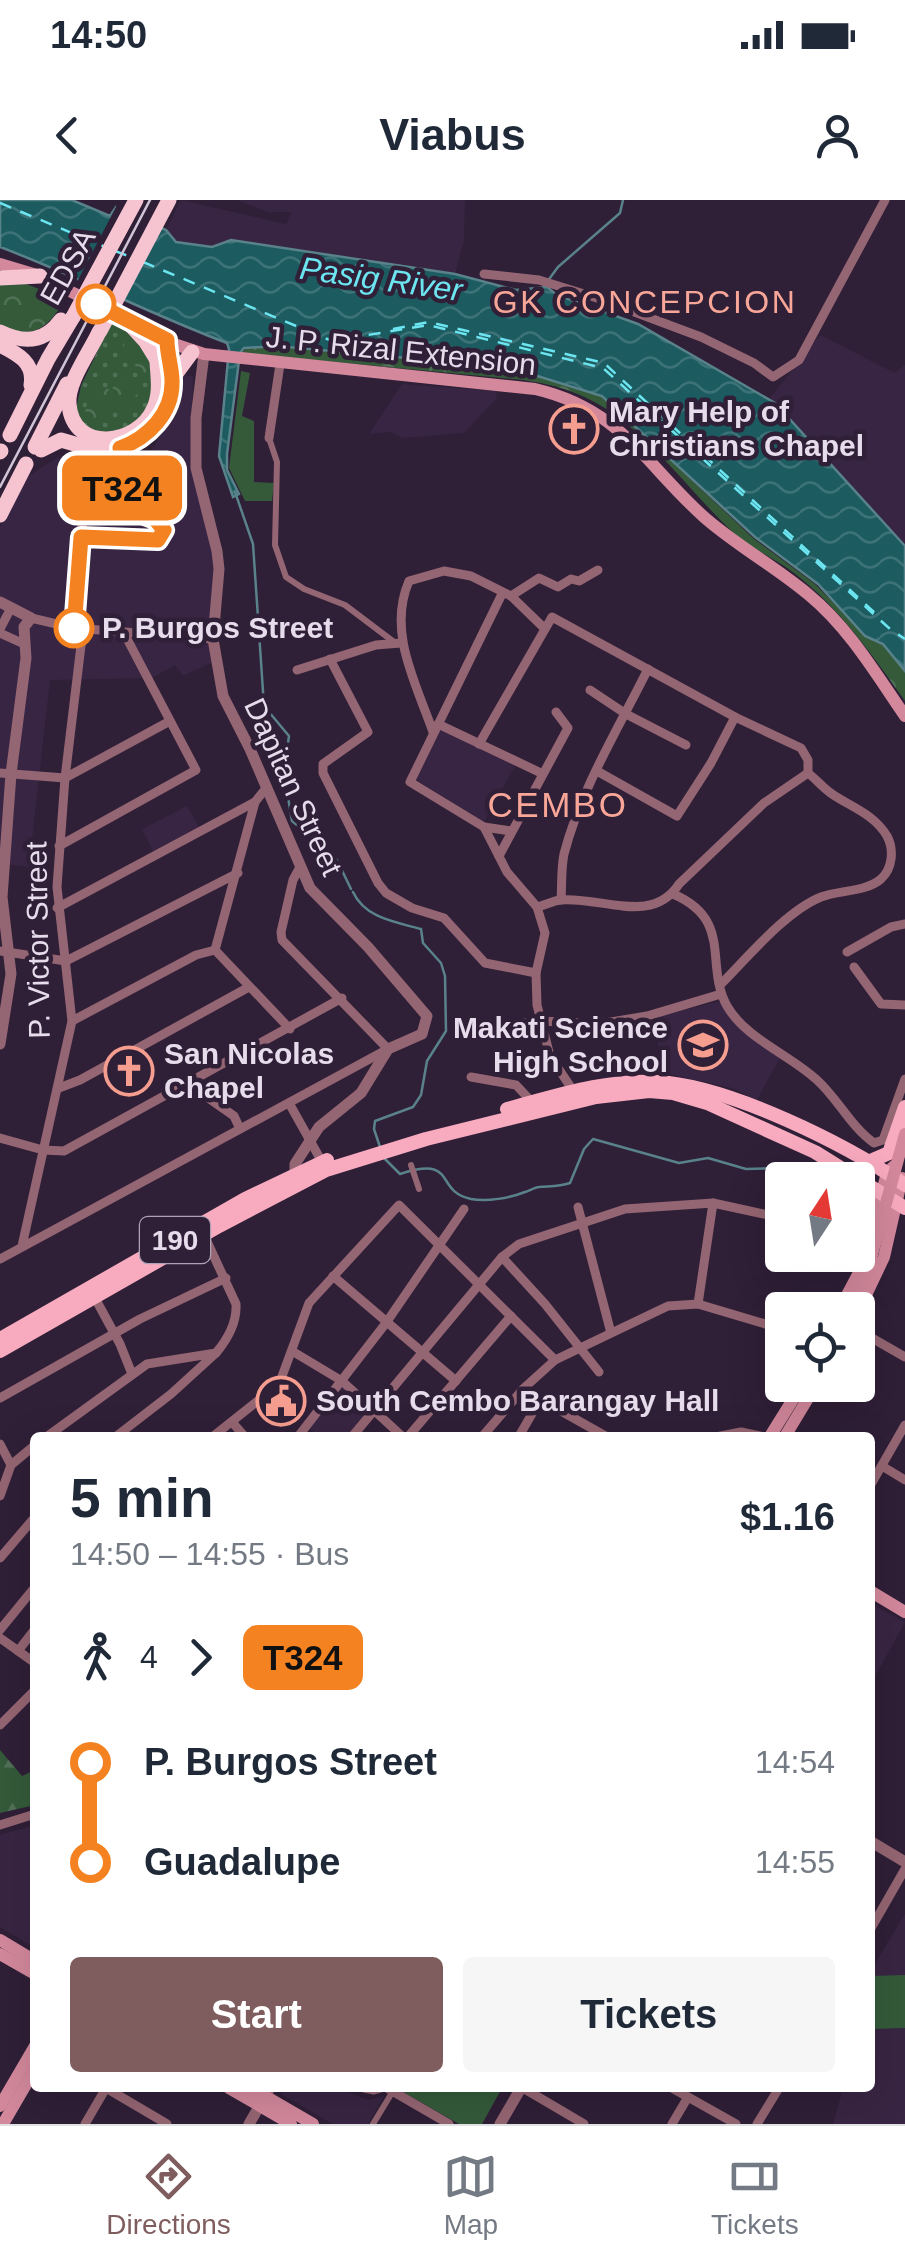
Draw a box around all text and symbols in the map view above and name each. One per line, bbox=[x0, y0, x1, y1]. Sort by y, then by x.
text: 14:50 bbox=[50, 14, 147, 56]
icon: back bbox=[40, 108, 95, 163]
icon: person bbox=[810, 108, 865, 163]
text: Viabus bbox=[379, 109, 526, 160]
street label: EDSA bbox=[33, 223, 102, 310]
water label: Pasig River bbox=[297, 250, 466, 308]
district label: GK CONCEPCION bbox=[493, 284, 797, 320]
unlabelled marker bbox=[77, 285, 115, 323]
street label: J. P. Rizal Extension bbox=[264, 320, 538, 381]
place label: Mary Help of Christians Chapel bbox=[609, 395, 864, 462]
church icon: Mary Help of Christians Chapel bbox=[548, 403, 600, 455]
line badge: T324 bbox=[52, 456, 192, 520]
text: T324 bbox=[82, 469, 162, 508]
marker: P. Burgos Street bbox=[55, 609, 93, 647]
place label: P. Burgos Street bbox=[102, 611, 333, 644]
street label: Dapitan Street bbox=[238, 693, 349, 881]
district label: CEMBO bbox=[488, 785, 628, 824]
street label: P. Victor Street bbox=[19, 840, 56, 1039]
place label: Makati Science High School bbox=[453, 1011, 668, 1078]
school or university icon: Makati Science High School bbox=[677, 1019, 729, 1071]
place label: San Nicolas Chapel bbox=[164, 1037, 334, 1104]
church icon: San Nicolas Chapel bbox=[103, 1045, 155, 1097]
north arrow bbox=[765, 1162, 875, 1272]
map controls bbox=[765, 1162, 875, 1402]
road number: 190 bbox=[140, 1217, 210, 1263]
button: locate bbox=[765, 1292, 875, 1402]
public building icon: South Cembo Barangay Hall bbox=[255, 1375, 307, 1427]
place label: South Cembo Barangay Hall bbox=[316, 1384, 719, 1417]
text: 5 min bbox=[70, 1467, 214, 1529]
text: $1.16 bbox=[740, 1496, 835, 1538]
text: 14:50 – 14:55 · Bus bbox=[70, 1536, 349, 1572]
icon: walk bbox=[70, 1630, 125, 1685]
icon: forward bbox=[173, 1630, 228, 1685]
text: T324 bbox=[263, 1638, 343, 1677]
text: 4 bbox=[140, 1639, 158, 1675]
text: P. Burgos Street bbox=[144, 1741, 437, 1783]
text: 14:54 bbox=[755, 1744, 835, 1780]
text: Guadalupe bbox=[144, 1841, 340, 1883]
text: 14:55 bbox=[755, 1844, 835, 1880]
button: Start bbox=[70, 1957, 443, 2072]
button: Tickets bbox=[463, 1957, 835, 2072]
tab: Directions bbox=[106, 2149, 231, 2241]
tab: Map bbox=[443, 2149, 498, 2241]
tab: Tickets bbox=[711, 2149, 799, 2241]

